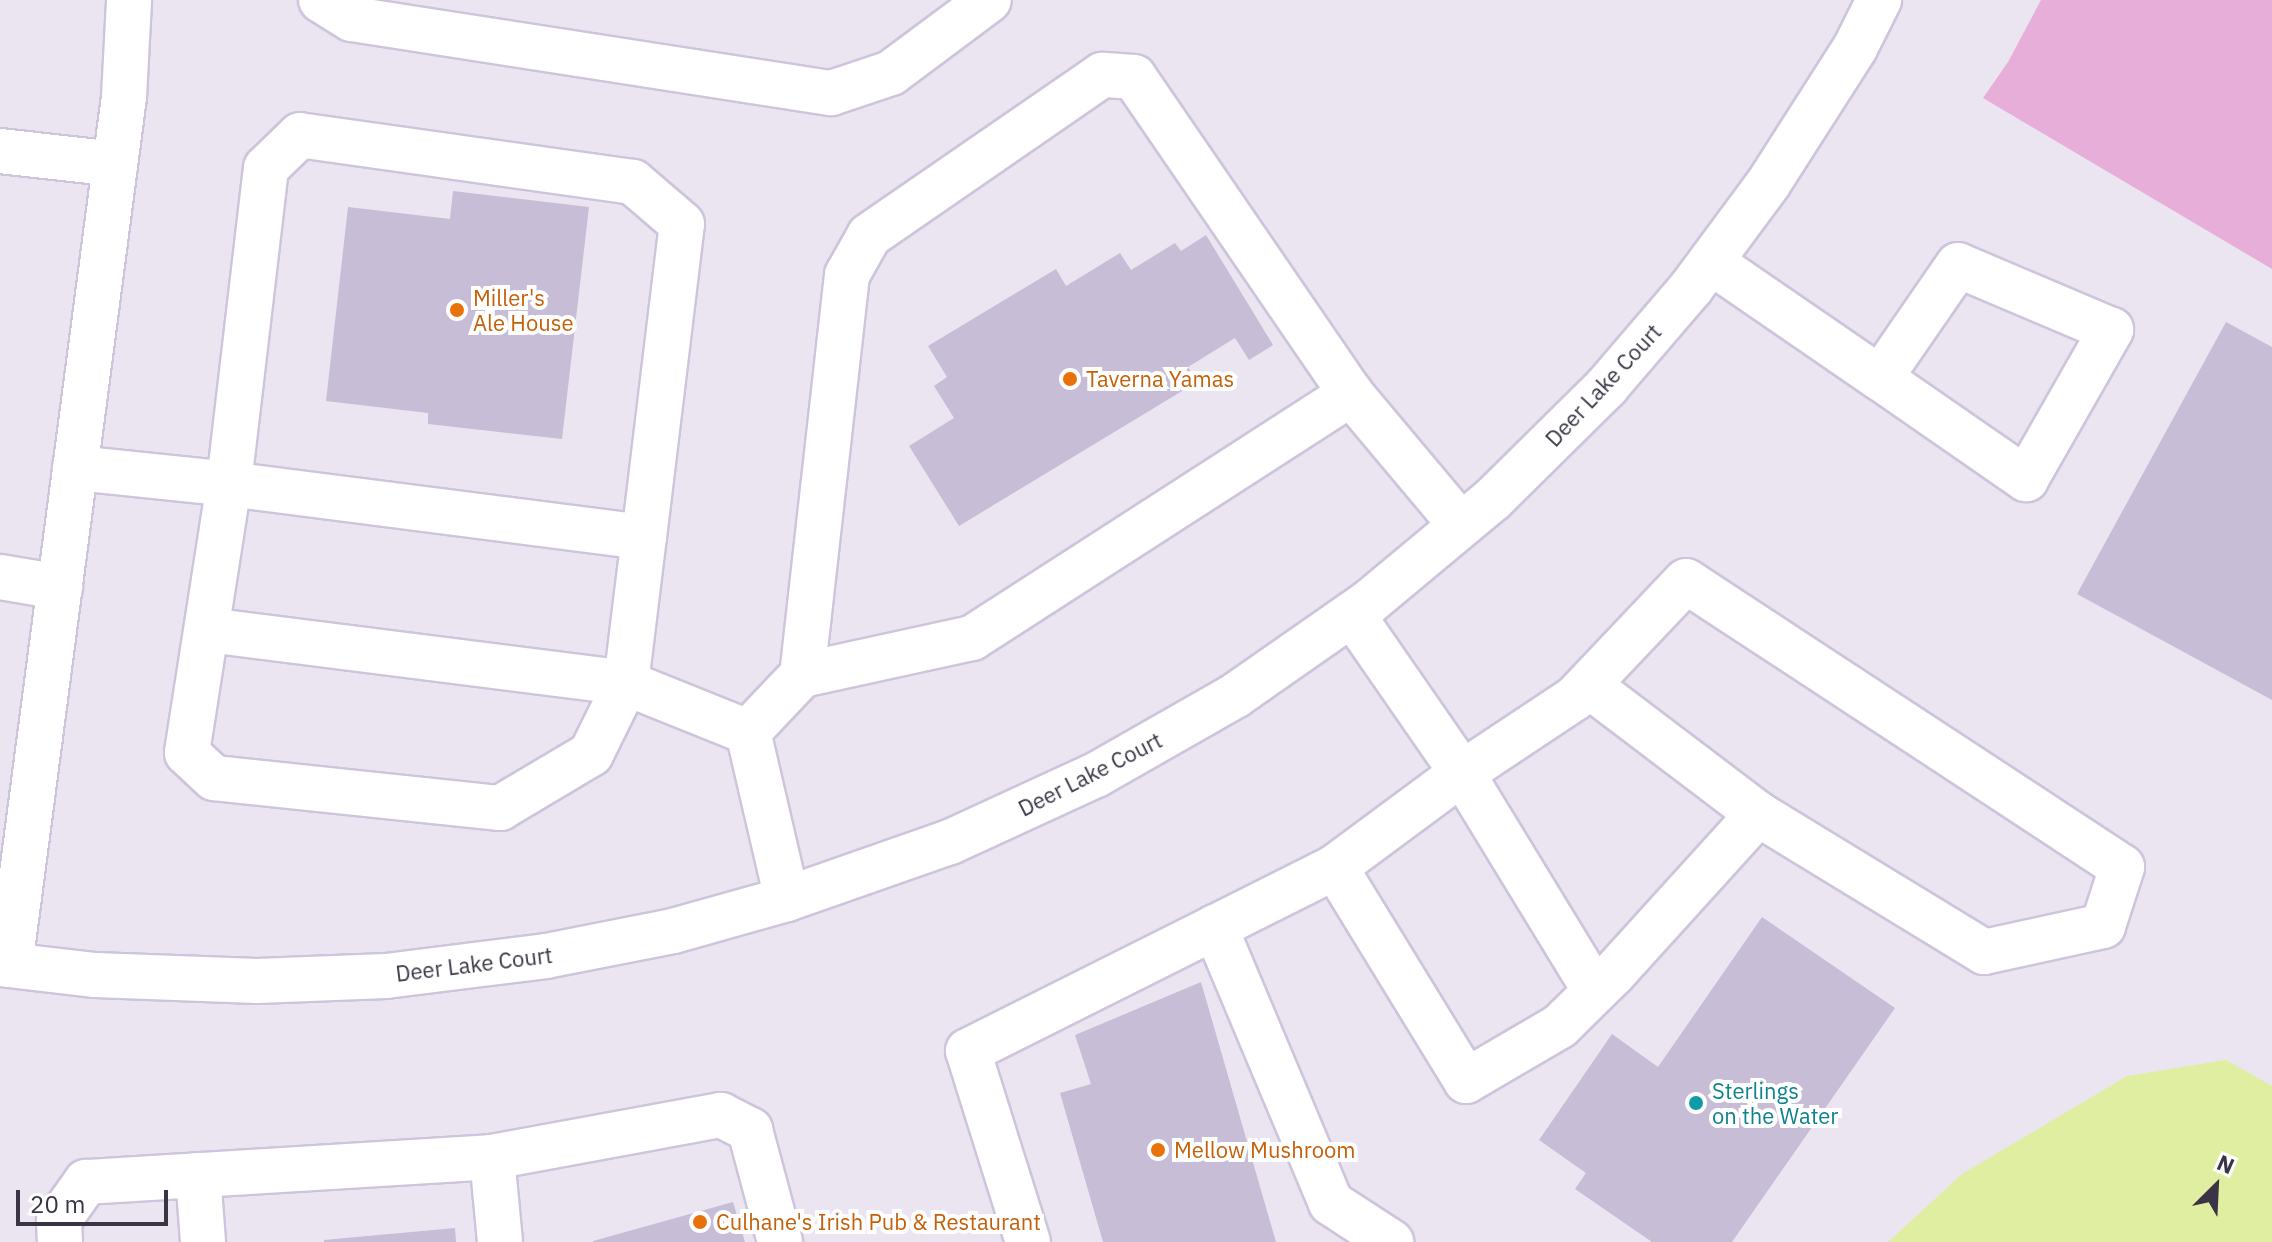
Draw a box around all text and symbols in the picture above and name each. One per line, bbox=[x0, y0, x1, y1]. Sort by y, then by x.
place label: Miller's Ale House bbox=[473, 284, 574, 336]
marker: Miller's Ale House bbox=[448, 301, 466, 319]
street label: Deer Lake Court bbox=[1540, 318, 1666, 452]
place label: Taverna Yamas bbox=[1086, 366, 1234, 392]
marker: Taverna Yamas bbox=[1061, 370, 1079, 388]
street label: Deer Lake Court bbox=[1014, 726, 1166, 822]
street label: Deer Lake Court bbox=[394, 941, 554, 987]
place label: Sterlings on the Water bbox=[1712, 1077, 1838, 1128]
marker: Sterlings on the Water bbox=[1687, 1094, 1705, 1112]
place label: Mellow Mushroom bbox=[1174, 1137, 1355, 1163]
marker: Mellow Mushroom bbox=[1149, 1141, 1167, 1159]
north arrow bbox=[2176, 1146, 2256, 1226]
text: N bbox=[2213, 1147, 2239, 1180]
scale bar bbox=[20, 1174, 172, 1224]
text: 20 m bbox=[30, 1188, 85, 1220]
place label: Culhane's Irish Pub & Restaurant bbox=[716, 1209, 1041, 1235]
marker: Culhane's Irish Pub & Restaurant bbox=[691, 1213, 709, 1231]

